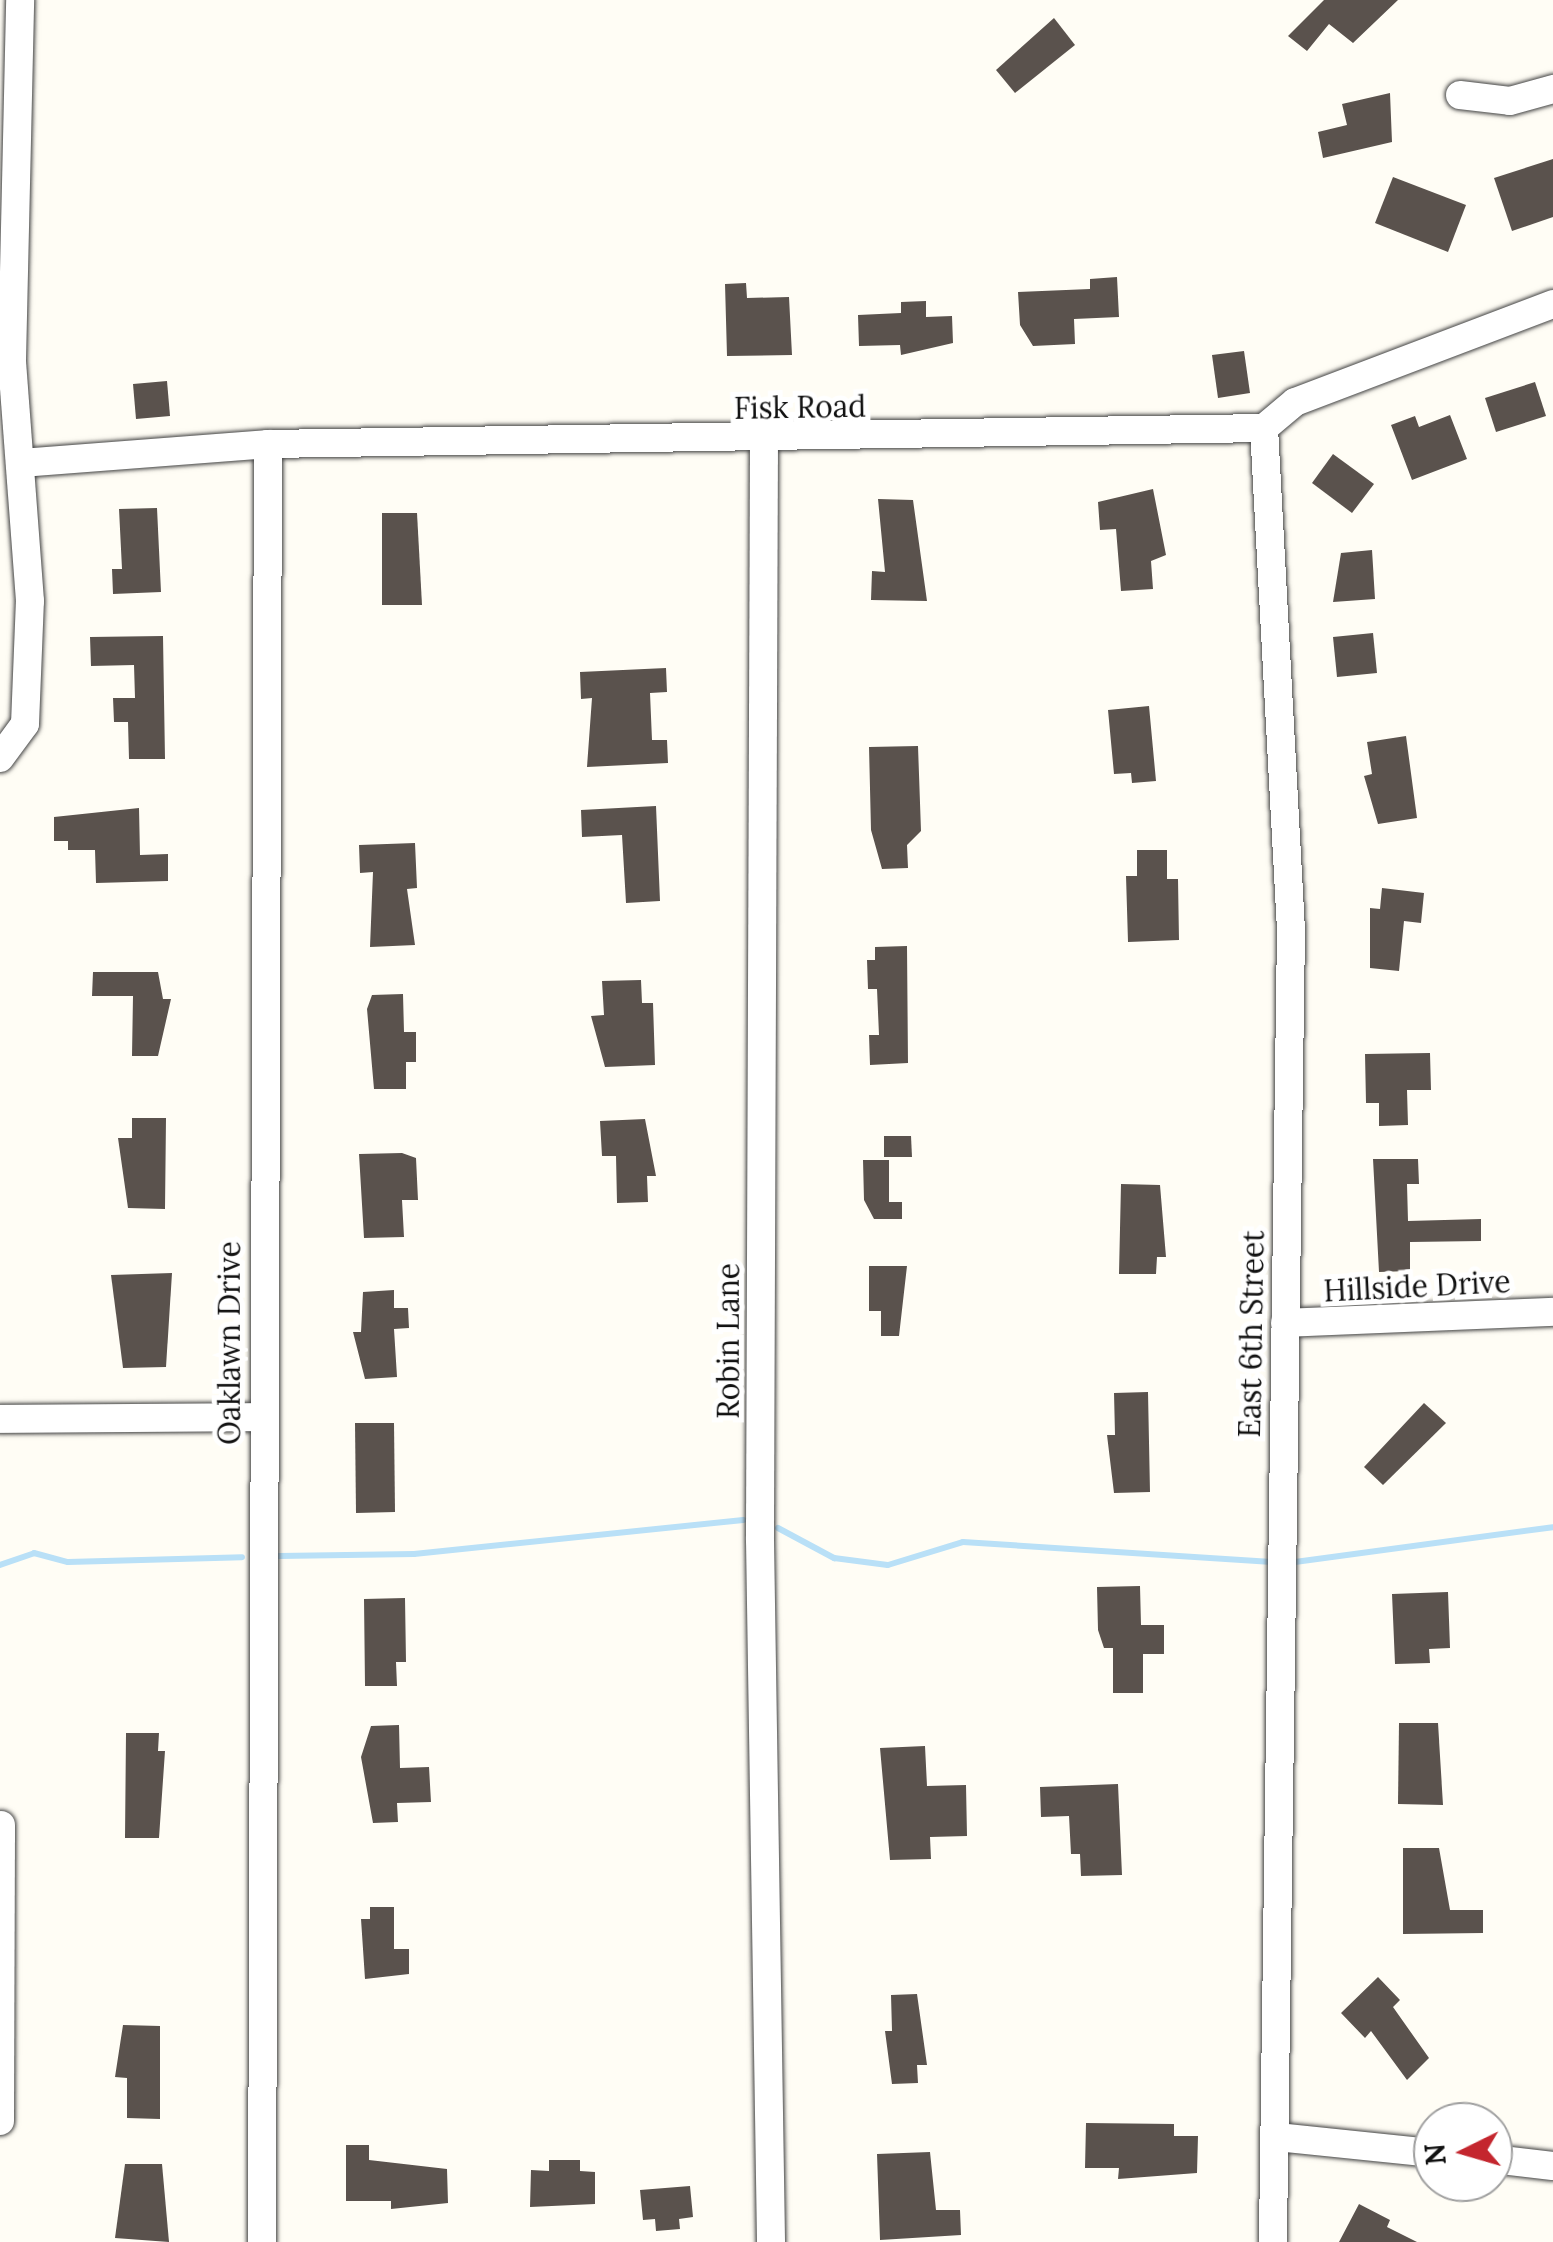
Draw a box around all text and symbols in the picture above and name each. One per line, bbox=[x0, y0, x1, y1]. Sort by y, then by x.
street label: Fisk Road bbox=[734, 388, 866, 426]
street label: East 6th Street bbox=[1231, 1230, 1271, 1438]
street label: Oaklawn Drive bbox=[211, 1241, 247, 1445]
street label: Robin Lane bbox=[710, 1263, 746, 1419]
street label: Hillside Drive bbox=[1322, 1263, 1512, 1309]
north arrow bbox=[1413, 2102, 1513, 2202]
text: N bbox=[1416, 2142, 1454, 2167]

